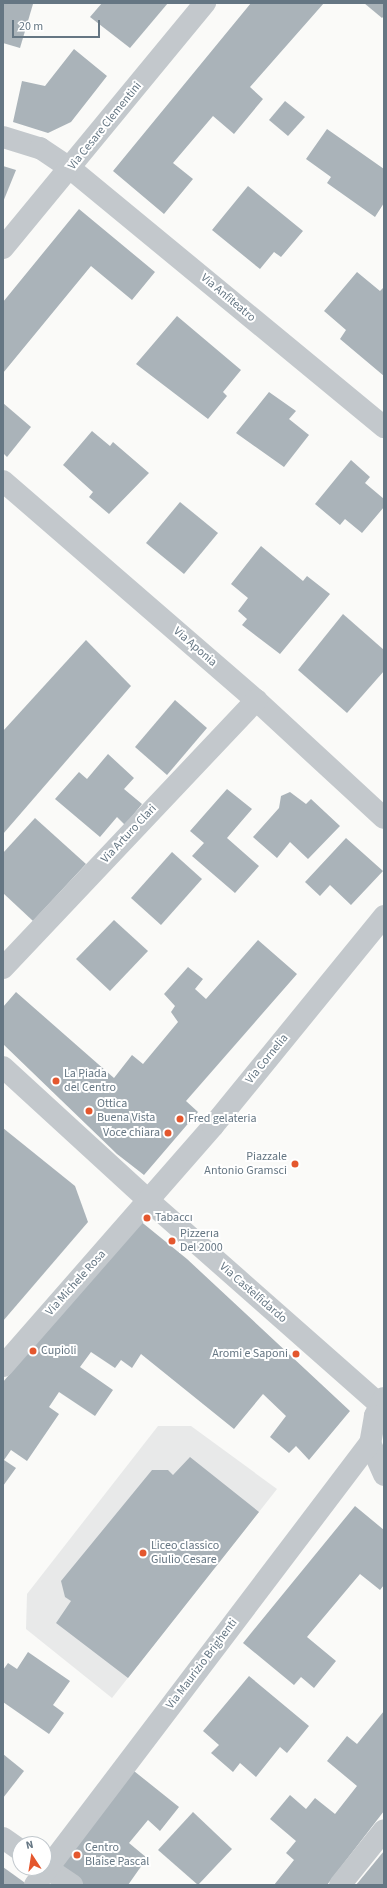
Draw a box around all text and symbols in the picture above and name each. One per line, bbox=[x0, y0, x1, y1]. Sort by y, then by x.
scale bar bbox=[14, 12, 102, 38]
text: 20 m bbox=[19, 18, 43, 35]
street label: Via Cesare Clementini bbox=[65, 79, 145, 173]
street label: Via Anfiteatro bbox=[198, 271, 258, 325]
street label: Via Aponia bbox=[170, 624, 220, 670]
street label: Via Arturo Clari bbox=[98, 802, 160, 866]
street label: Via Cornelia bbox=[243, 1031, 291, 1087]
place label: La Piada del Centro bbox=[64, 1067, 116, 1095]
marker: La Piada del Centro bbox=[51, 1076, 61, 1086]
place label: Ottica Buena Vista bbox=[97, 1097, 155, 1125]
marker: Ottica Buena Vista bbox=[84, 1106, 94, 1116]
place label: Fred gelateria bbox=[188, 1112, 257, 1126]
marker: Fred gelateria bbox=[175, 1114, 185, 1124]
place label: Voce chiara bbox=[103, 1126, 160, 1140]
marker: Voce chiara bbox=[163, 1128, 173, 1138]
place label: Piazzale Antonio Gramsci bbox=[204, 1150, 287, 1178]
marker: Piazzale Antonio Gramsci bbox=[290, 1159, 300, 1169]
place label: Tabaccı bbox=[155, 1211, 193, 1225]
marker: Tabaccı bbox=[142, 1213, 152, 1223]
place label: Pizzerıa Del 2000 bbox=[180, 1227, 223, 1255]
marker: Pizzerıa Del 2000 bbox=[167, 1236, 177, 1246]
street label: Via Michele Rosa bbox=[43, 1247, 109, 1319]
street label: Via Castelfidardo bbox=[216, 1260, 290, 1326]
place label: Cupioli bbox=[41, 1344, 76, 1358]
marker: Cupioli bbox=[28, 1346, 38, 1356]
place label: Aromi e Saponi bbox=[212, 1347, 288, 1361]
marker: Aromi e Saponi bbox=[291, 1349, 301, 1359]
place label: Liceo classico Giulio Cesare bbox=[151, 1539, 219, 1567]
marker: Liceo classico Giulio Cesare bbox=[138, 1548, 148, 1558]
street label: Via Maurizio Brighenti bbox=[163, 1616, 241, 1712]
north arrow bbox=[12, 1836, 52, 1876]
text: N bbox=[24, 1837, 35, 1853]
place label: Centro Blaise Pascal bbox=[85, 1841, 149, 1869]
marker: Centro Blaise Pascal bbox=[72, 1850, 82, 1860]

